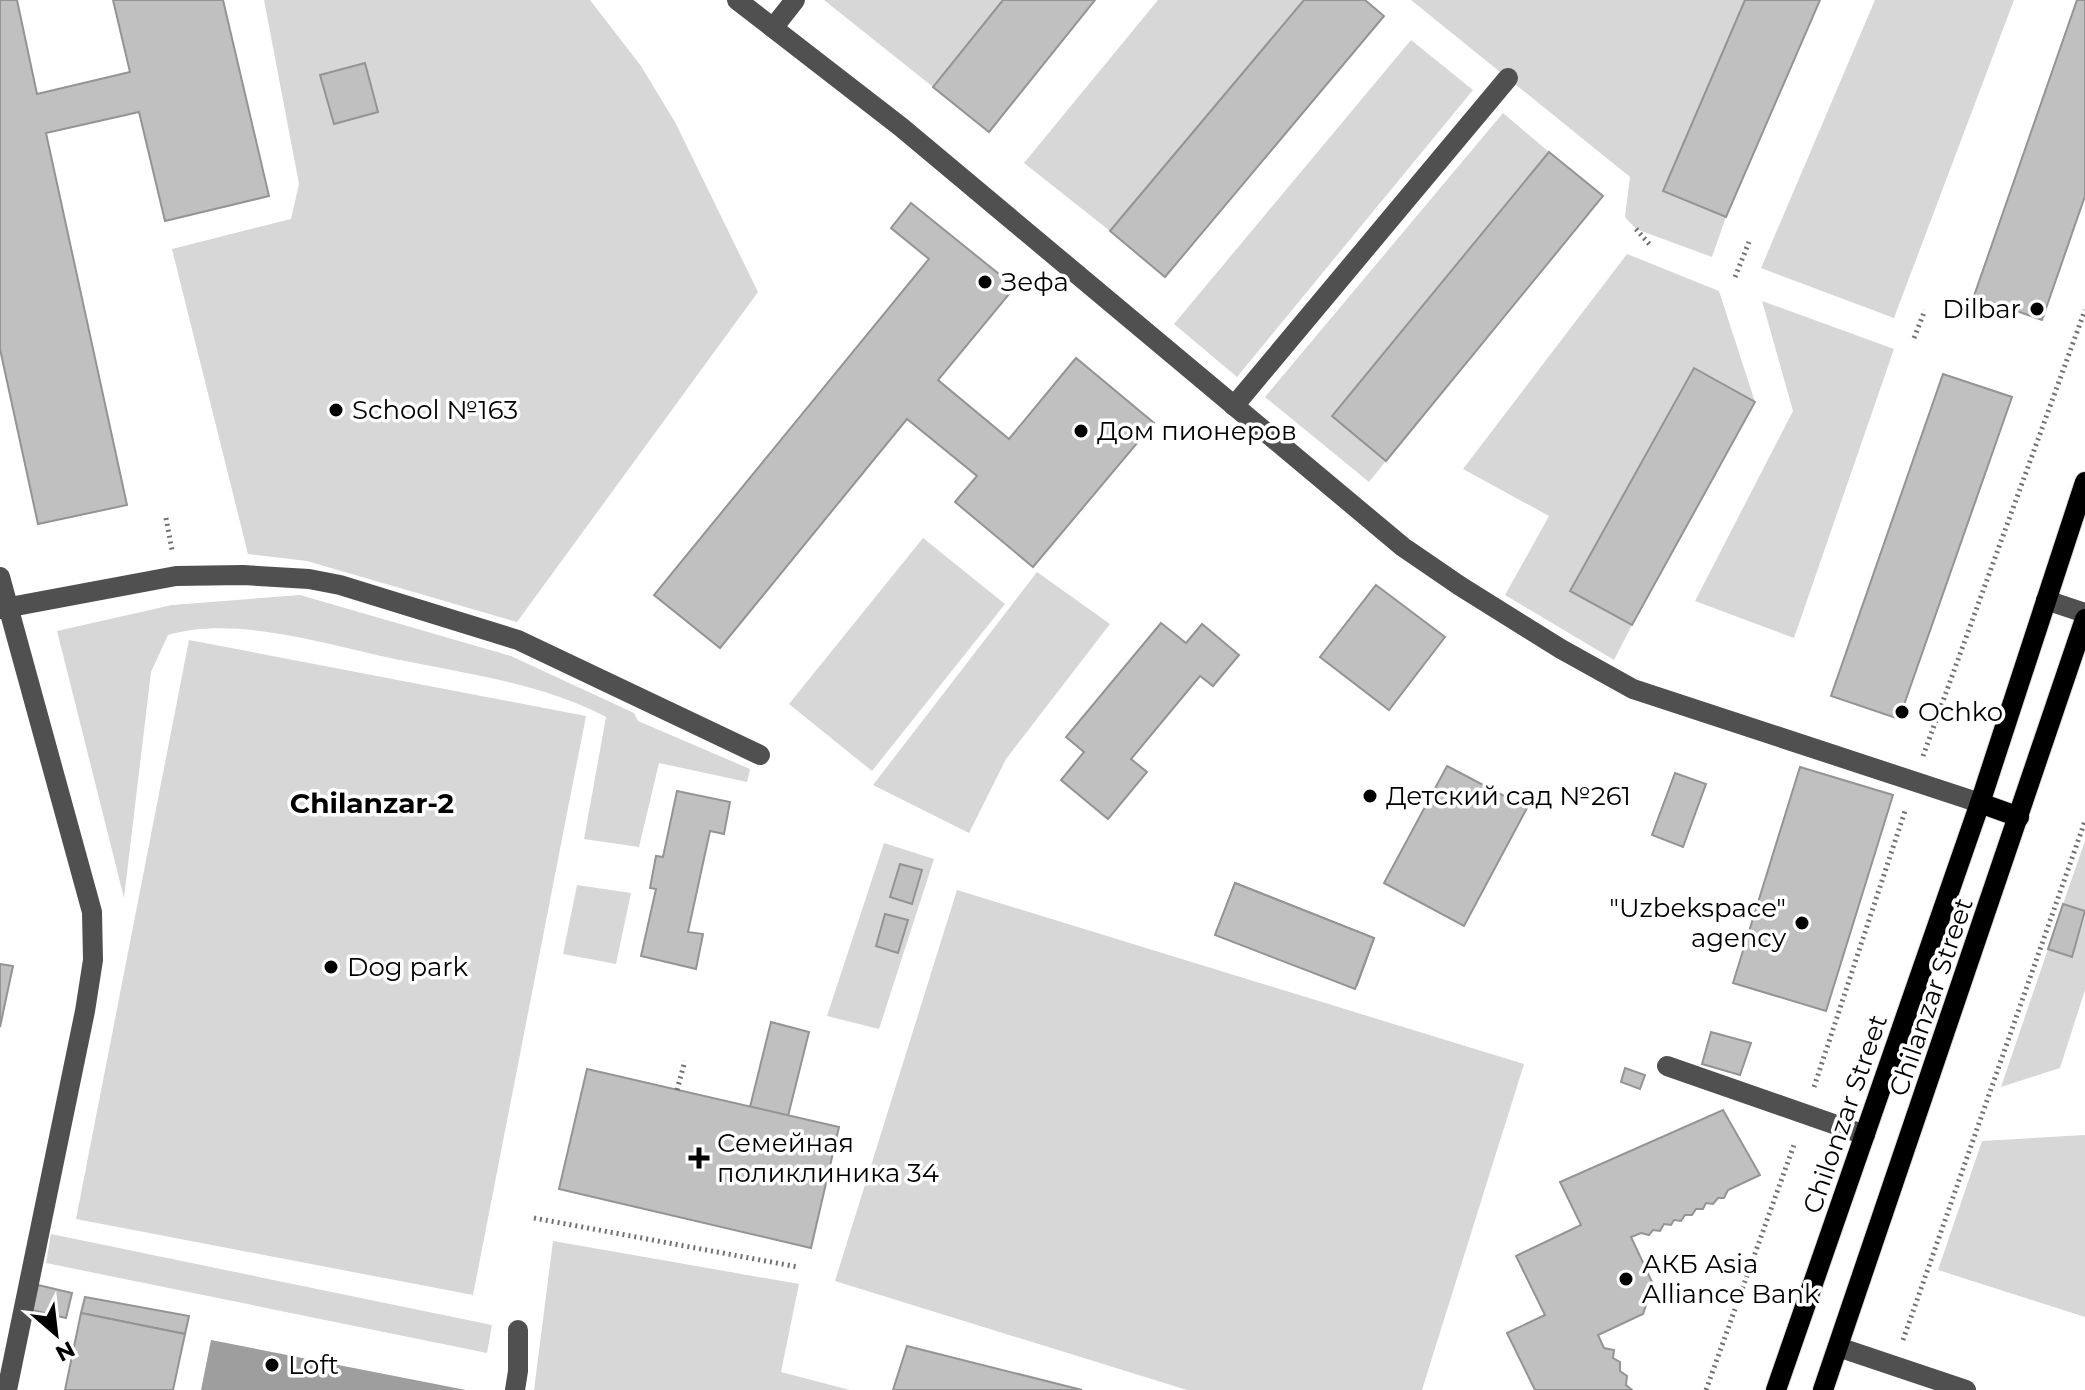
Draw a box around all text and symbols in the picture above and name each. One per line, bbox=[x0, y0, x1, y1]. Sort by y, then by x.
place label: Зефа bbox=[1001, 266, 1069, 298]
marker: Зефа bbox=[976, 273, 994, 291]
place label: Dilbar bbox=[1942, 293, 2021, 325]
marker: Dilbar bbox=[2028, 300, 2046, 318]
place label: School №163 bbox=[352, 394, 518, 426]
marker: School №163 bbox=[327, 401, 345, 419]
place label: Дом пионеров bbox=[1097, 415, 1297, 447]
marker: Дом пионеров bbox=[1072, 422, 1090, 440]
place label: Ochko bbox=[1918, 696, 2003, 728]
marker: Ochko bbox=[1893, 703, 1911, 721]
place label: Детский сад №261 bbox=[1386, 780, 1631, 812]
district label: Chilanzar-2 bbox=[290, 786, 454, 820]
marker: Детский сад №261 bbox=[1361, 787, 1379, 805]
place label: "Uzbekspace" agency bbox=[1609, 892, 1787, 954]
street label: Chilanzar Street bbox=[1882, 894, 1980, 1100]
marker: "Uzbekspace" agency bbox=[1793, 914, 1811, 932]
place label: Dog park bbox=[347, 951, 469, 983]
marker: Dog park bbox=[322, 958, 340, 976]
street label: Chilonzar Street bbox=[1796, 1010, 1894, 1218]
place label: Семейная поликлиника 34 bbox=[717, 1127, 939, 1189]
marker: Семейная поликлиника 34 bbox=[688, 1147, 710, 1169]
place label: АКБ Asia Alliance Bank bbox=[1642, 1248, 1820, 1310]
marker: АКБ Asia Alliance Bank bbox=[1617, 1270, 1635, 1288]
north arrow bbox=[16, 1294, 96, 1374]
text: N bbox=[51, 1335, 79, 1367]
place label: Loft bbox=[288, 1349, 339, 1381]
marker: Loft bbox=[263, 1356, 281, 1374]

